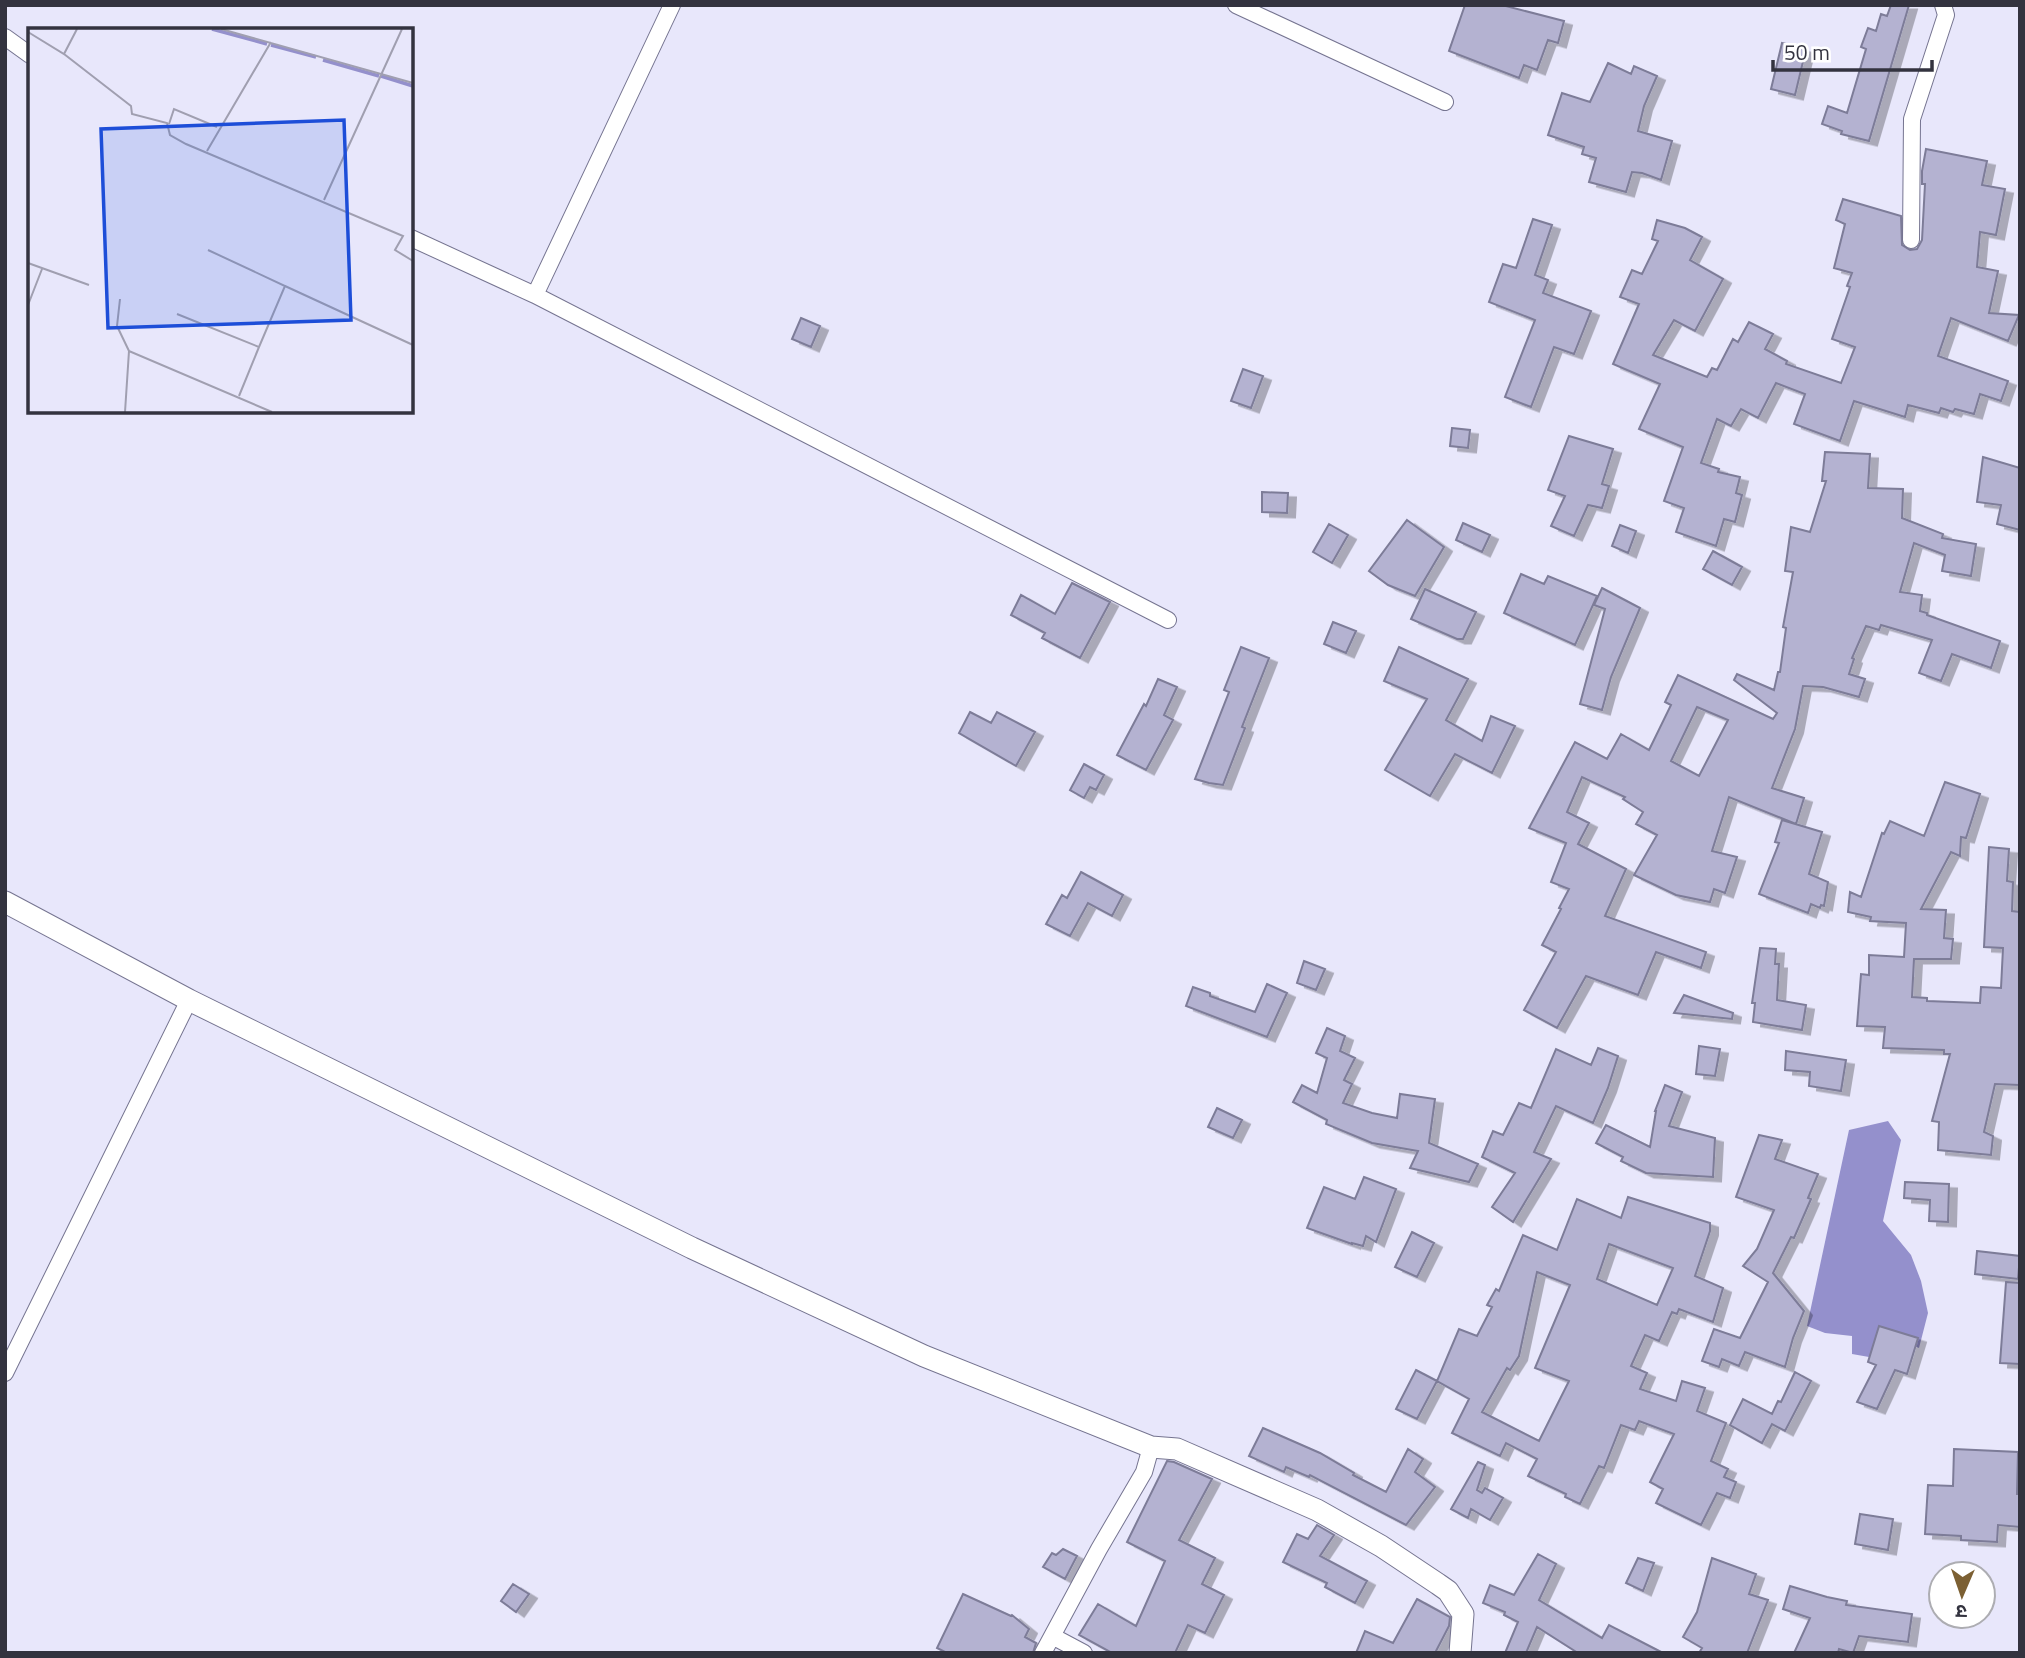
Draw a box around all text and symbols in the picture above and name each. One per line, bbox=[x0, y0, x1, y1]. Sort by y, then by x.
inset map bbox=[28, 28, 413, 413]
scale bar bbox=[1773, 28, 1932, 72]
text: 50 m bbox=[1784, 36, 1830, 68]
north arrow bbox=[1927, 1560, 1997, 1630]
text: उ bbox=[1954, 1598, 1967, 1627]

